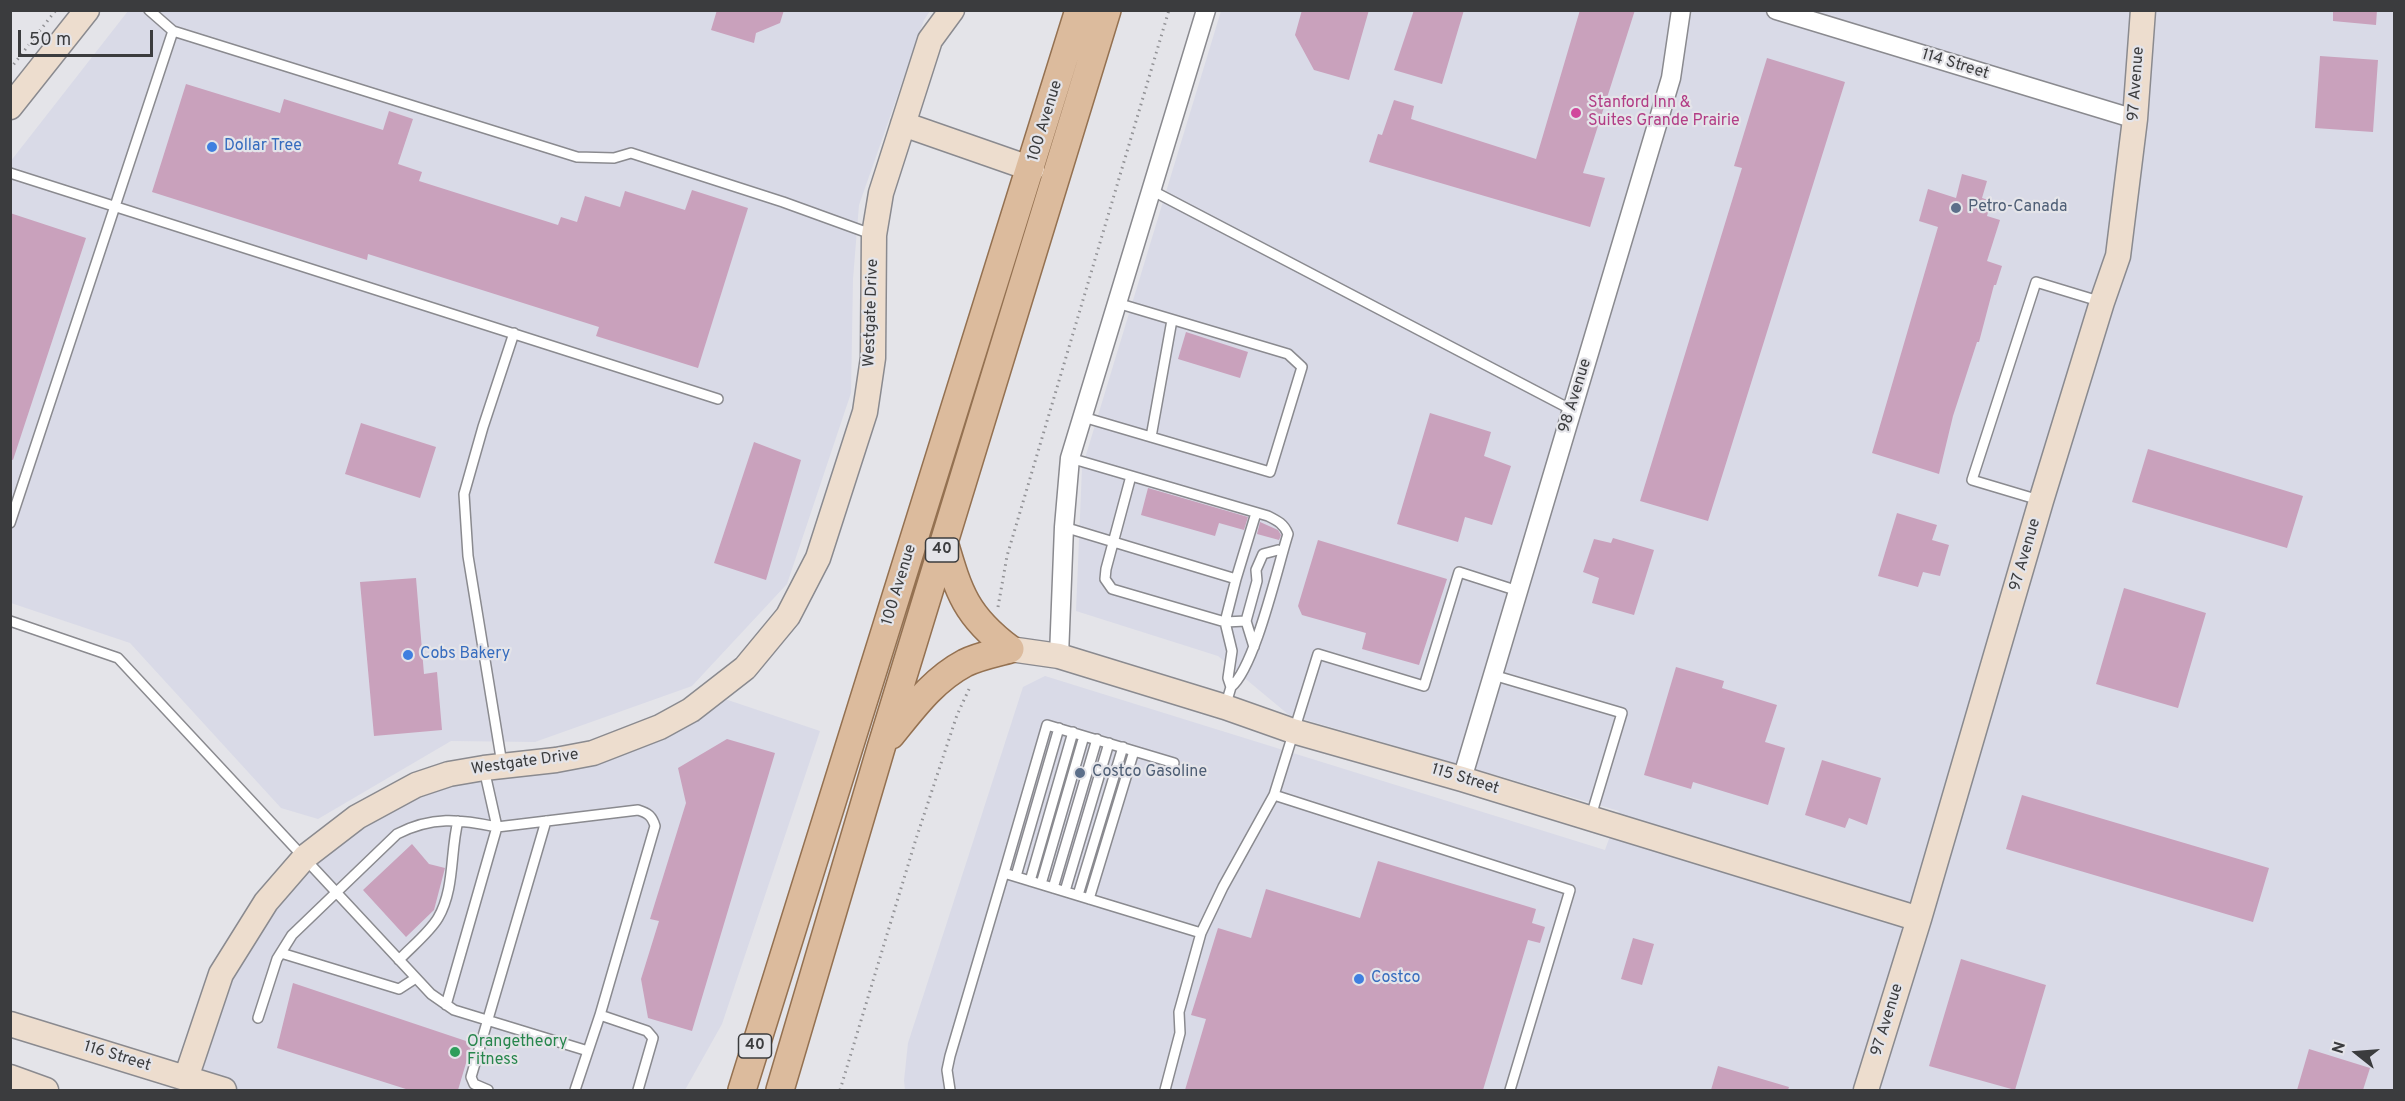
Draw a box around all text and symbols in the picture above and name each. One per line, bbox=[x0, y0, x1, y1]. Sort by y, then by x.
scale bar bbox=[21, 18, 156, 56]
text: 50 m bbox=[29, 29, 71, 52]
street label: 114 Street bbox=[1919, 46, 1991, 84]
street label: 97 Avenue bbox=[2125, 46, 2149, 122]
street label: 100 Avenue bbox=[1025, 78, 1067, 164]
place label: Stanford Inn & Suites Grande Prairie bbox=[1588, 94, 1740, 132]
marker: Stanford Inn & Suites Grande Prairie bbox=[1569, 106, 1583, 120]
place label: Dollar Tree bbox=[224, 137, 302, 157]
marker: Dollar Tree bbox=[205, 140, 219, 154]
place label: Petro-Canada bbox=[1968, 198, 2067, 218]
marker: Petro-Canada bbox=[1949, 201, 1963, 215]
street label: Westgate Drive bbox=[861, 259, 883, 367]
street label: 98 Avenue bbox=[1556, 357, 1596, 435]
street label: 97 Avenue bbox=[2006, 516, 2046, 594]
road number: 40 bbox=[926, 538, 958, 562]
street label: 100 Avenue bbox=[879, 542, 921, 628]
place label: Cobs Bakery bbox=[420, 645, 510, 665]
marker: Cobs Bakery bbox=[401, 648, 415, 662]
street label: Westgate Drive bbox=[470, 746, 580, 780]
street label: 115 Street bbox=[1429, 761, 1501, 799]
place label: Costco Gasoline bbox=[1092, 763, 1207, 783]
marker: Costco Gasoline bbox=[1073, 766, 1087, 780]
place label: Costco bbox=[1371, 969, 1420, 989]
marker: Costco bbox=[1352, 972, 1366, 986]
street label: 97 Avenue bbox=[1868, 981, 1908, 1059]
north arrow bbox=[2327, 1023, 2387, 1083]
place label: Orangetheory Fitness bbox=[467, 1033, 567, 1071]
road number: 40 bbox=[738, 1034, 771, 1058]
street label: 116 Street bbox=[81, 1038, 153, 1076]
text: N bbox=[2329, 1039, 2351, 1056]
marker: Orangetheory Fitness bbox=[448, 1045, 462, 1059]

